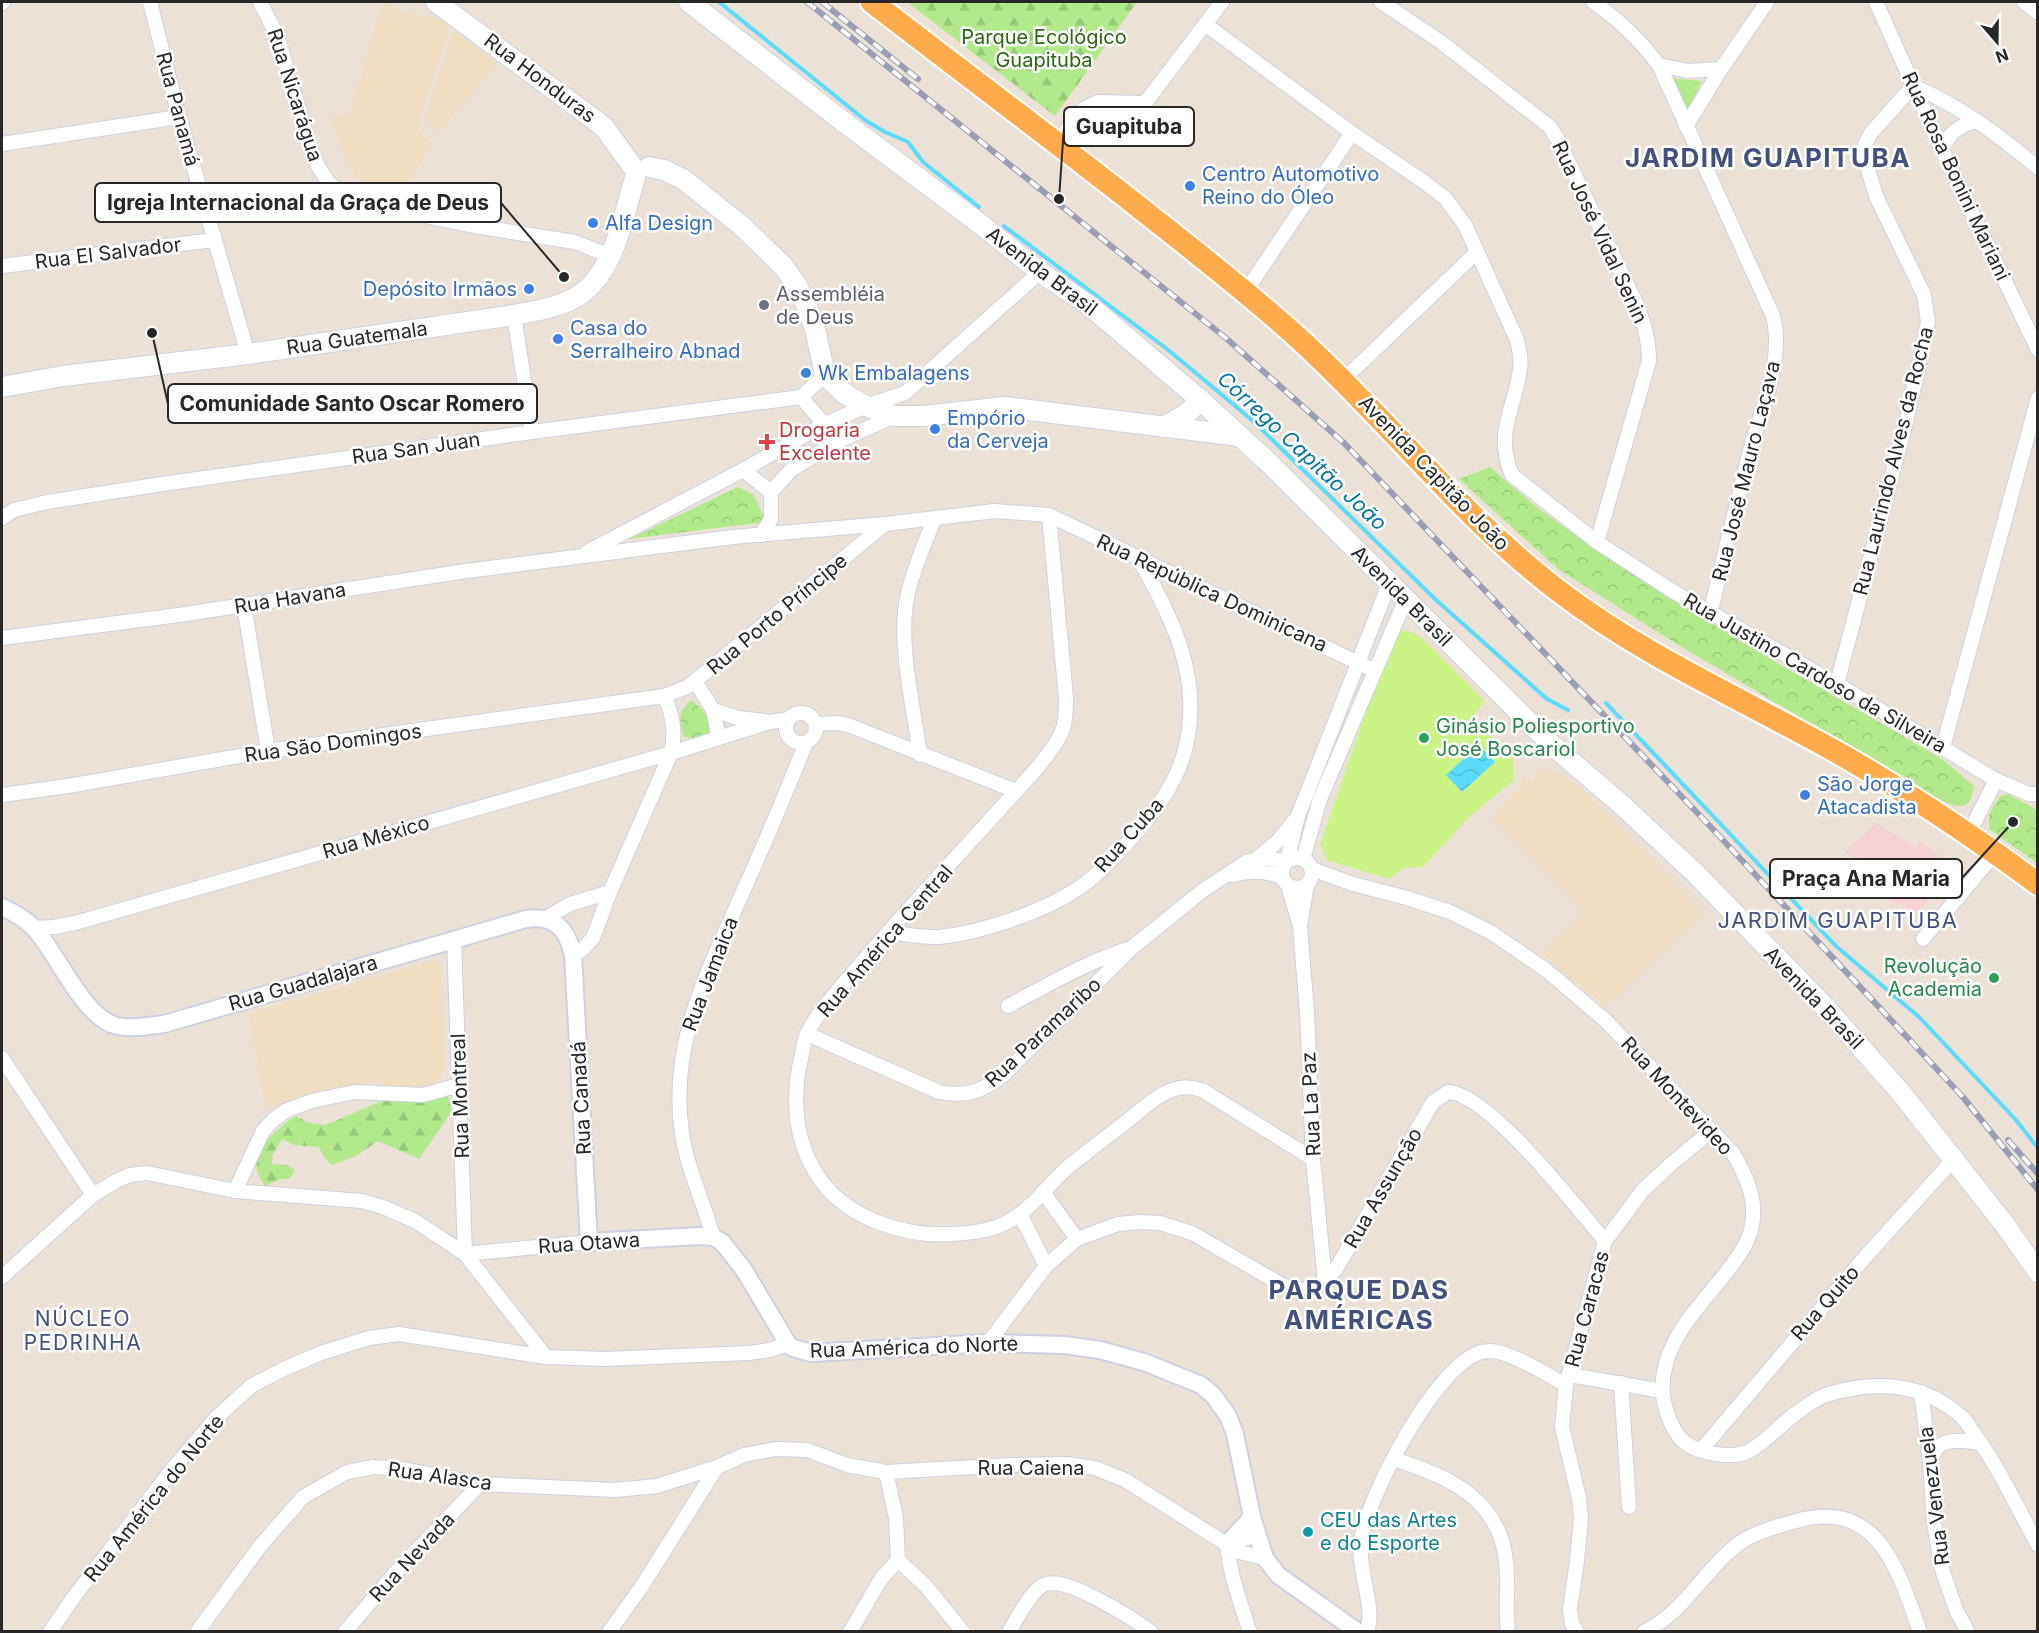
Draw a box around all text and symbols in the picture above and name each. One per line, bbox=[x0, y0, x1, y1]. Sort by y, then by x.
north arrow bbox=[1967, 12, 2027, 72]
street label: Rua Nicarágua bbox=[262, 25, 328, 165]
park label: Parque Ecológico Guapituba bbox=[961, 25, 1127, 72]
street label: Rua Honduras bbox=[479, 28, 601, 128]
text: N bbox=[1993, 45, 2011, 68]
street label: Rua Panamá bbox=[151, 49, 205, 169]
street label: Rua Rosa Bonini Mariani bbox=[1897, 68, 2015, 284]
callout: Guapituba bbox=[1064, 107, 1194, 146]
text: Guapituba bbox=[1076, 114, 1182, 139]
street label: Rua José Vidal Senin bbox=[1547, 137, 1653, 327]
district label: JARDIM GUAPITUBA bbox=[1625, 142, 1911, 173]
place label: Centro Automotivo Reino do Óleo bbox=[1202, 162, 1379, 209]
marker: Centro Automotivo Reino do Óleo bbox=[1183, 179, 1197, 193]
callout: Igreja Internacional da Graça de Deus bbox=[95, 183, 501, 222]
text: Igreja Internacional da Graça de Deus bbox=[107, 190, 489, 215]
place label: Alfa Design bbox=[605, 211, 713, 235]
marker: Alfa Design bbox=[586, 216, 600, 230]
street label: Avenida Brasil bbox=[982, 221, 1102, 321]
street label: Rua El Salvador bbox=[33, 232, 183, 274]
place label: Depósito Irmãos bbox=[363, 277, 517, 301]
marker: Depósito Irmãos bbox=[522, 282, 536, 296]
place label: Assembléia de Deus bbox=[776, 282, 885, 329]
marker: Assembléia de Deus bbox=[757, 298, 771, 312]
street label: Rua Guatemala bbox=[285, 316, 429, 360]
place label: Casa do Serralheiro Abnad bbox=[570, 316, 740, 363]
street label: Rua Laurindo Alves da Rocha bbox=[1848, 324, 1938, 598]
marker: Casa do Serralheiro Abnad bbox=[551, 332, 565, 346]
street label: Rua José Mauro Laçava bbox=[1707, 358, 1785, 584]
place label: Wk Embalagens bbox=[818, 361, 970, 385]
marker: Wk Embalagens bbox=[799, 366, 813, 380]
water label: Córrego Capitão João bbox=[1213, 366, 1392, 536]
callout: Comunidade Santo Oscar Romero bbox=[168, 384, 537, 423]
text: Comunidade Santo Oscar Romero bbox=[179, 391, 525, 416]
street label: Avenida Capitão João bbox=[1354, 391, 1514, 555]
place label: Empório da Cerveja bbox=[947, 406, 1049, 453]
place label: Drogaria Excelente bbox=[779, 418, 871, 465]
marker: Empório da Cerveja bbox=[928, 422, 942, 436]
street label: Rua San Juan bbox=[350, 427, 482, 469]
marker: Drogaria Excelente bbox=[760, 435, 774, 449]
street label: Rua República Dominicana bbox=[1093, 529, 1331, 657]
street label: Avenida Brasil bbox=[1347, 541, 1457, 651]
street label: Rua Porto Príncipe bbox=[702, 548, 852, 680]
street label: Rua Havana bbox=[232, 577, 348, 619]
street label: Rua Justino Cardoso da Silveira bbox=[1679, 588, 1951, 758]
place label: Ginásio Poliesportivo José Boscariol bbox=[1436, 714, 1635, 761]
street label: Rua São Domingos bbox=[243, 719, 423, 767]
marker: Ginásio Poliesportivo José Boscariol bbox=[1417, 731, 1431, 745]
place label: São Jorge Atacadista bbox=[1817, 772, 1917, 819]
marker: São Jorge Atacadista bbox=[1798, 788, 1812, 802]
street label: Rua Cuba bbox=[1089, 793, 1169, 877]
street label: Rua México bbox=[320, 810, 432, 864]
callout: Praça Ana Maria bbox=[1770, 859, 1962, 898]
street label: Rua América Central bbox=[812, 860, 958, 1022]
text: Praça Ana Maria bbox=[1782, 866, 1950, 891]
district label: JARDIM GUAPITUBA bbox=[1718, 907, 1958, 933]
street label: Rua Jamaica bbox=[677, 913, 743, 1035]
street label: Avenida Brasil bbox=[1759, 942, 1869, 1054]
street label: Rua Guadalajara bbox=[226, 950, 380, 1016]
place label: Revolução Academia bbox=[1884, 954, 1982, 1001]
marker: Revolução Academia bbox=[1987, 971, 2001, 985]
street label: Rua Paramaribo bbox=[980, 972, 1106, 1092]
street label: Rua Montevideo bbox=[1616, 1032, 1738, 1160]
street label: Rua Montreal bbox=[446, 1033, 474, 1159]
street label: Rua Canadá bbox=[566, 1040, 596, 1156]
street label: Rua La Paz bbox=[1296, 1051, 1326, 1157]
street label: Rua Assunção bbox=[1339, 1124, 1427, 1252]
street label: Rua Otawa bbox=[537, 1227, 641, 1259]
street label: Rua Caracas bbox=[1560, 1248, 1614, 1370]
street label: Rua Quito bbox=[1786, 1260, 1864, 1346]
district label: PARQUE DAS AMÉRICAS bbox=[1268, 1274, 1450, 1335]
district label: NÚCLEO PEDRINHA bbox=[24, 1305, 142, 1355]
street label: Rua América do Norte bbox=[809, 1331, 1019, 1363]
street label: Rua América do Norte bbox=[79, 1409, 229, 1587]
street label: Rua Venezuela bbox=[1914, 1425, 1954, 1567]
street label: Rua Caiena bbox=[978, 1456, 1084, 1480]
street label: Rua Alasca bbox=[386, 1457, 494, 1495]
street label: Rua Nevada bbox=[364, 1507, 460, 1607]
place label: CEU das Artes e do Esporte bbox=[1320, 1508, 1457, 1555]
marker: CEU das Artes e do Esporte bbox=[1301, 1525, 1315, 1539]

